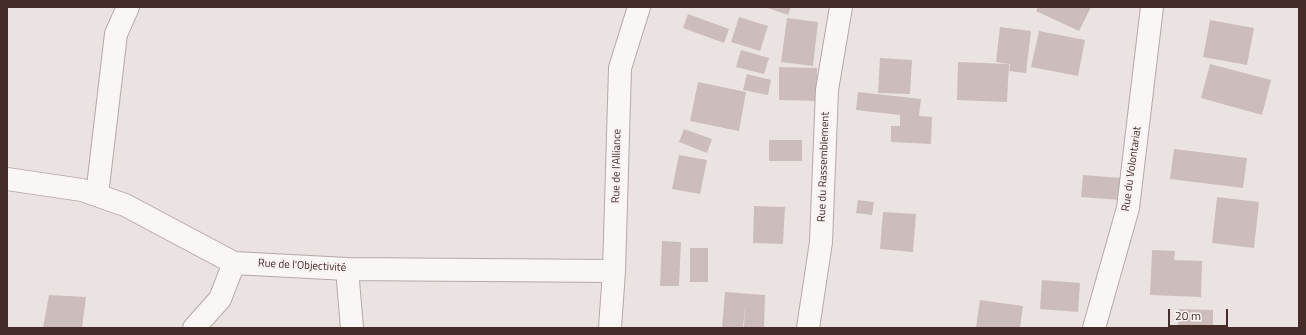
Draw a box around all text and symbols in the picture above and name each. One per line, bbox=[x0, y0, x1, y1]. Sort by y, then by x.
street label: Rue du Rassemblement bbox=[815, 112, 833, 222]
street label: Rue du Volontariat bbox=[1120, 126, 1144, 212]
street label: Rue de l'Alliance bbox=[610, 129, 624, 203]
street label: Rue de l'Objectivité bbox=[258, 257, 346, 275]
scale bar bbox=[1170, 301, 1230, 327]
text: 20 m bbox=[1175, 306, 1201, 325]

